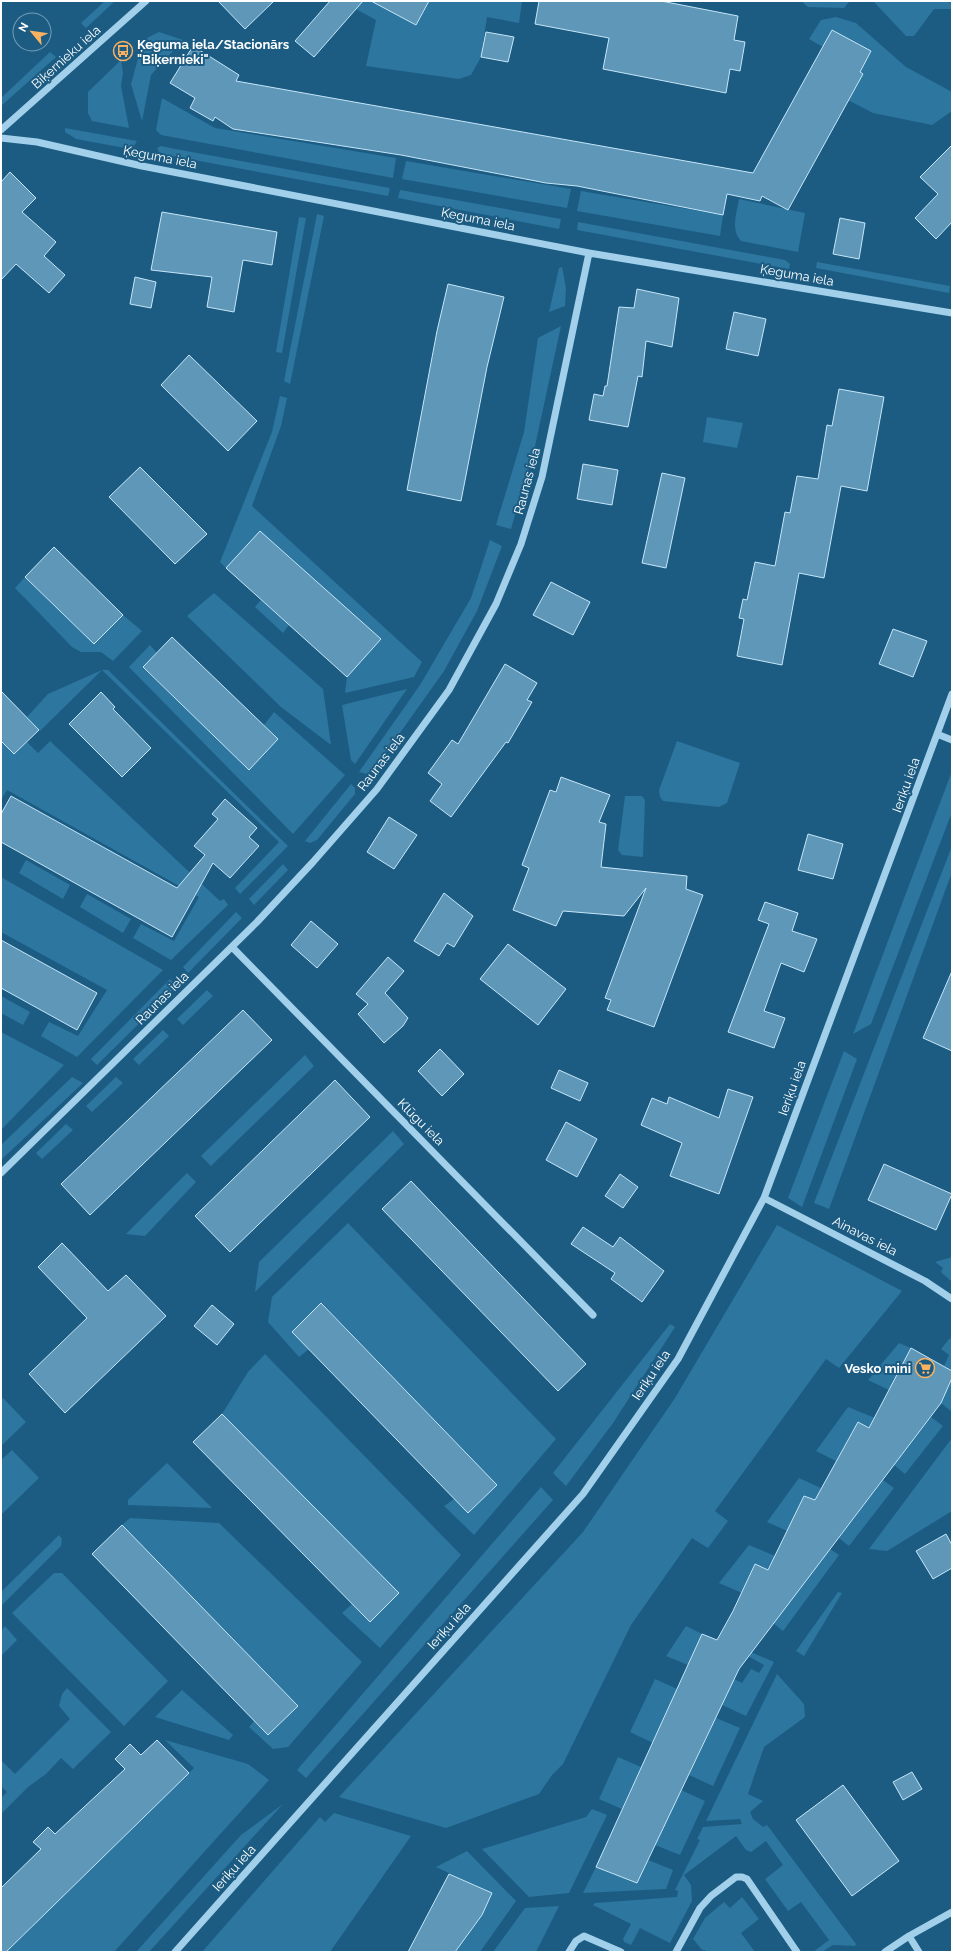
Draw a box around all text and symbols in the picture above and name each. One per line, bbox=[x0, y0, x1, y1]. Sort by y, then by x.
north arrow bbox=[12, 12, 52, 52]
text: N bbox=[16, 21, 31, 34]
street label: Biķernieku iela bbox=[29, 22, 103, 92]
place label: Ķeguma iela/Stacionārs "Biķernieki" bbox=[137, 37, 290, 67]
bus stop icon: Ķeguma iela/Stacionārs "Biķernieki" bbox=[112, 40, 134, 62]
street label: Ķeguma iela bbox=[122, 143, 198, 171]
street label: Ķeguma iela bbox=[440, 205, 516, 233]
street label: Ķeguma iela bbox=[759, 261, 835, 289]
street label: Raunas iela bbox=[511, 446, 543, 516]
street label: Raunas iela bbox=[354, 730, 408, 794]
street label: Ieriķu iela bbox=[889, 756, 923, 814]
street label: Raunas iela bbox=[132, 968, 192, 1028]
street label: Ieriķu iela bbox=[775, 1059, 809, 1117]
street label: Klūgu iela bbox=[395, 1096, 447, 1148]
street label: Ainavas iela bbox=[830, 1213, 900, 1259]
street label: Ieriķu iela bbox=[629, 1347, 673, 1403]
supermarket icon: Vesko mini bbox=[914, 1357, 936, 1379]
place label: Vesko mini bbox=[844, 1361, 911, 1376]
street label: Ieriķu iela bbox=[424, 1600, 474, 1652]
street label: Ieriķu iela bbox=[209, 1842, 259, 1894]

